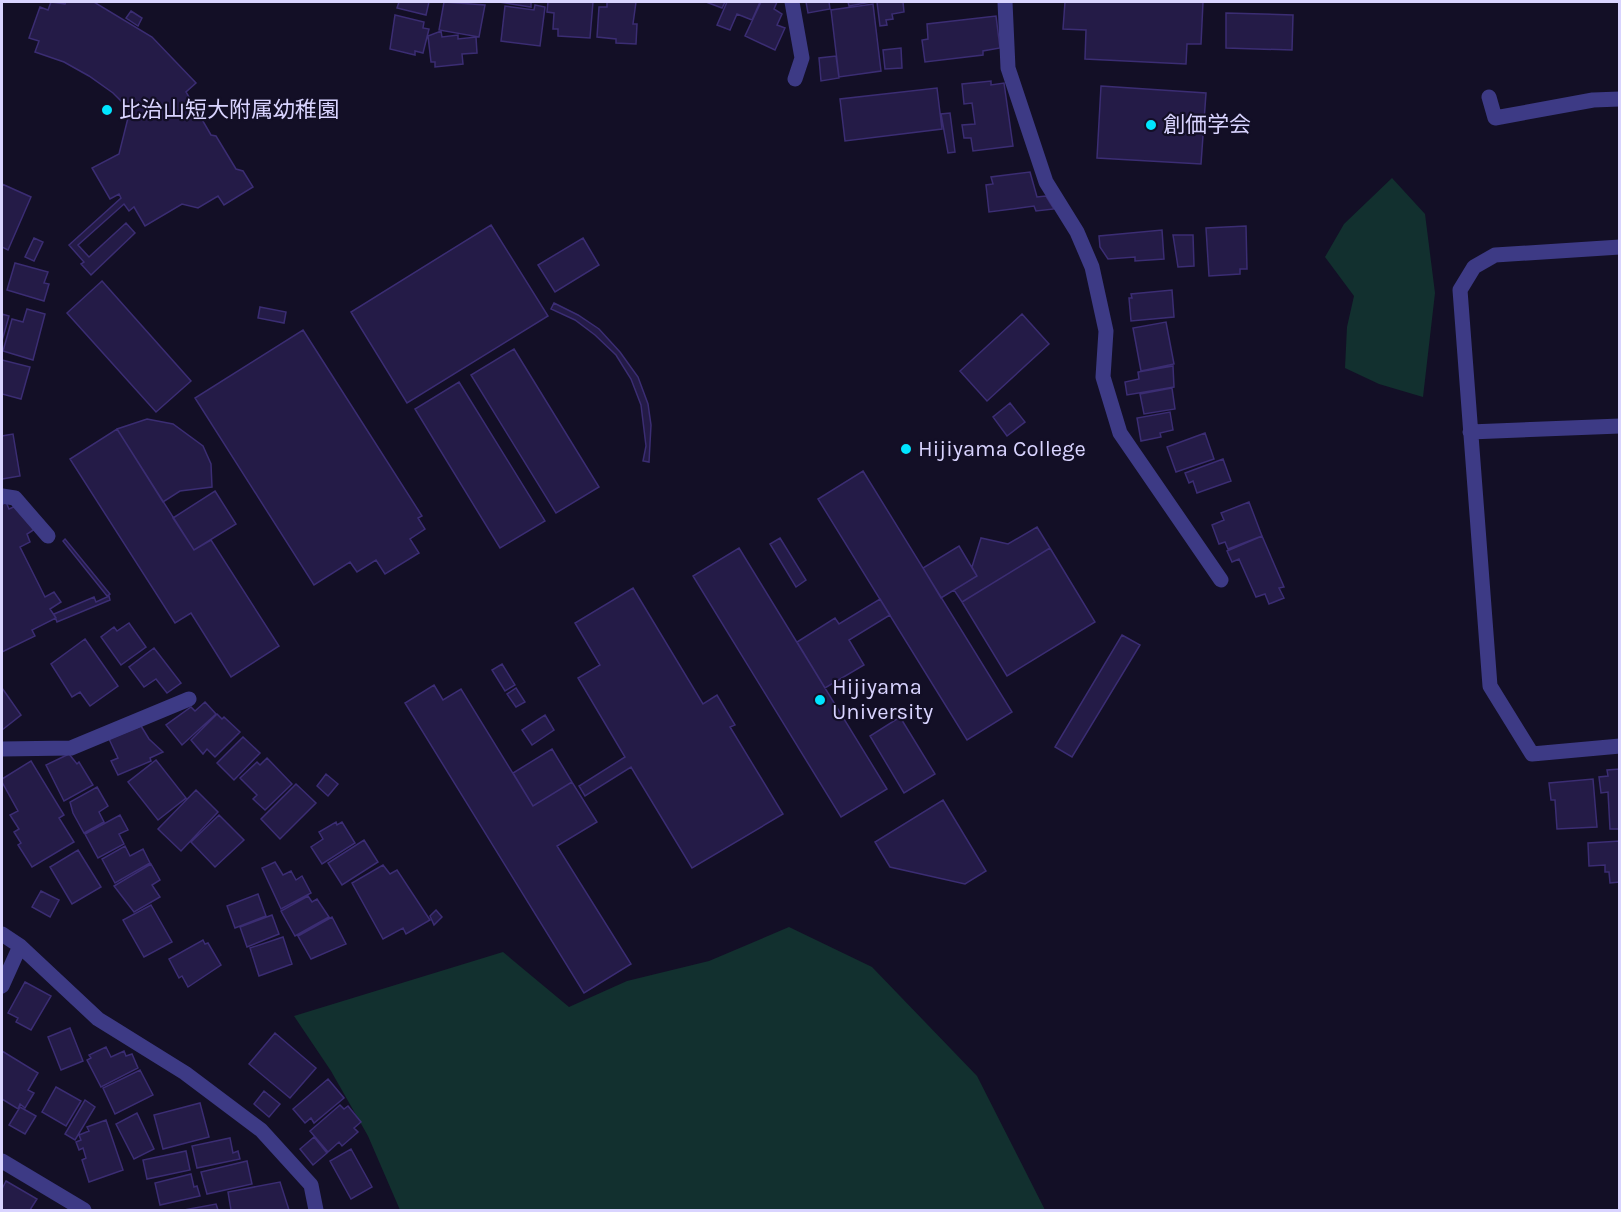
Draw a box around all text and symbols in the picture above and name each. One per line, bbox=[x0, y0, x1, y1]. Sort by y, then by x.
place label: 比治山短大附属幼稚園 bbox=[119, 97, 339, 123]
marker: 比治山短大附属幼稚園 bbox=[100, 103, 114, 117]
place label: 創価学会 bbox=[1163, 112, 1251, 138]
marker: 創価学会 bbox=[1144, 118, 1158, 132]
place label: Hijiyama College bbox=[918, 436, 1086, 462]
marker: Hijiyama College bbox=[899, 442, 913, 456]
place label: Hijiyama University bbox=[832, 674, 933, 725]
marker: Hijiyama University bbox=[813, 693, 827, 707]

